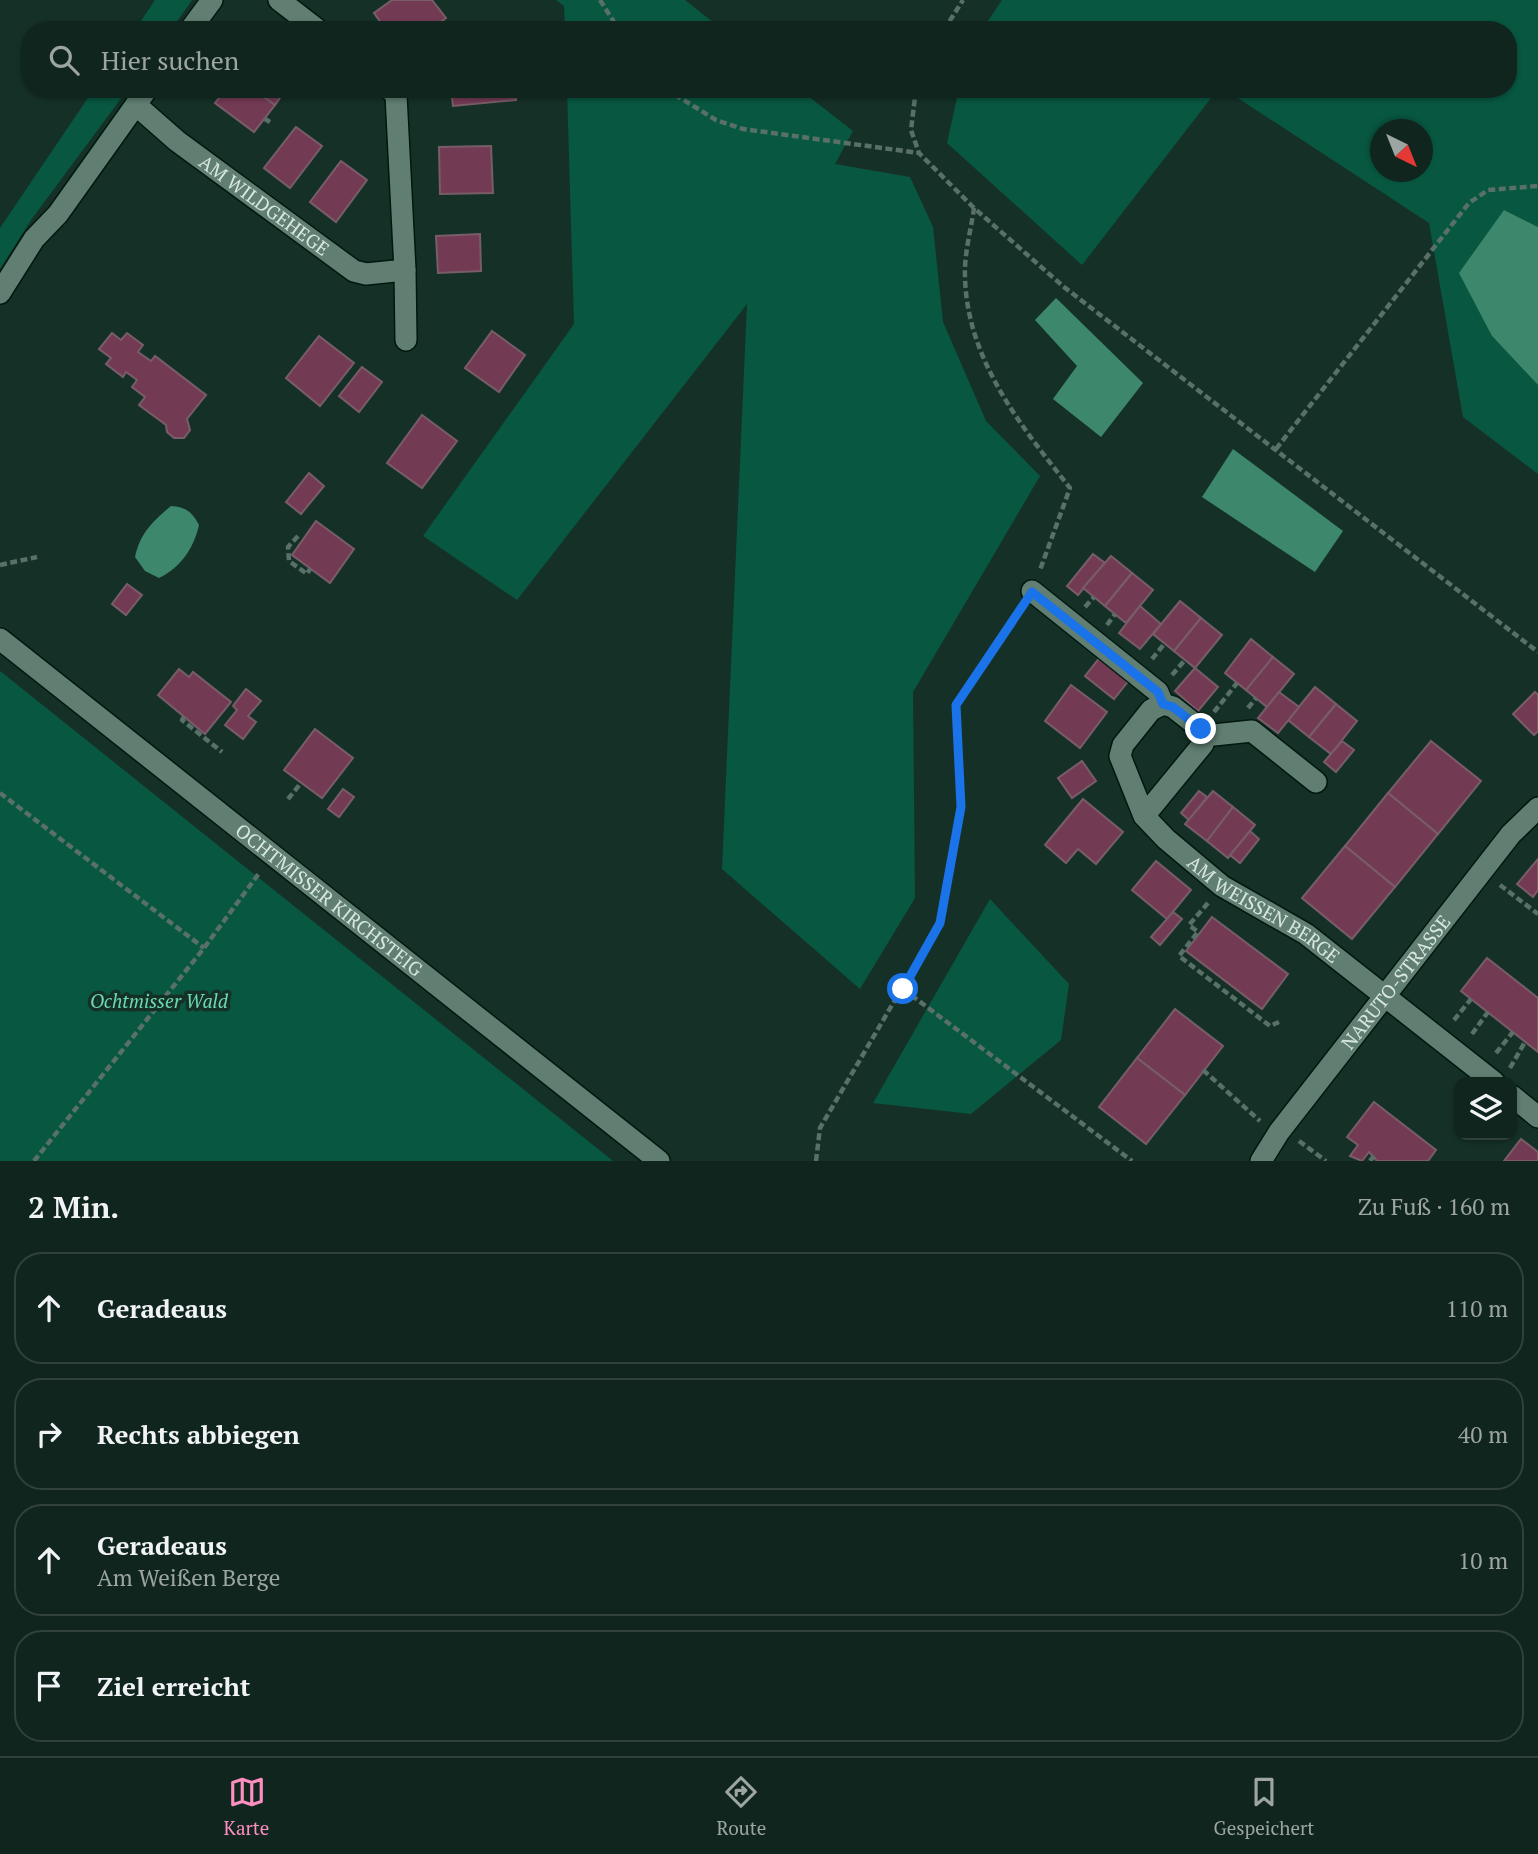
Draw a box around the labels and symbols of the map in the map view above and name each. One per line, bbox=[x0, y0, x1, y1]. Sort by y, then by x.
north arrow bbox=[1370, 119, 1433, 182]
street label: AM WILDGEHEGE bbox=[195, 149, 335, 261]
route end bbox=[1185, 713, 1216, 744]
street label: OCHTMISSER KIRCHSTEIG bbox=[231, 817, 428, 981]
street label: AM WEISSEN BERGE bbox=[1183, 849, 1345, 968]
street label: NARUTO-STRASSE bbox=[1335, 910, 1455, 1054]
route start bbox=[887, 973, 918, 1004]
park label: Ochtmisser Wald bbox=[90, 988, 229, 1013]

